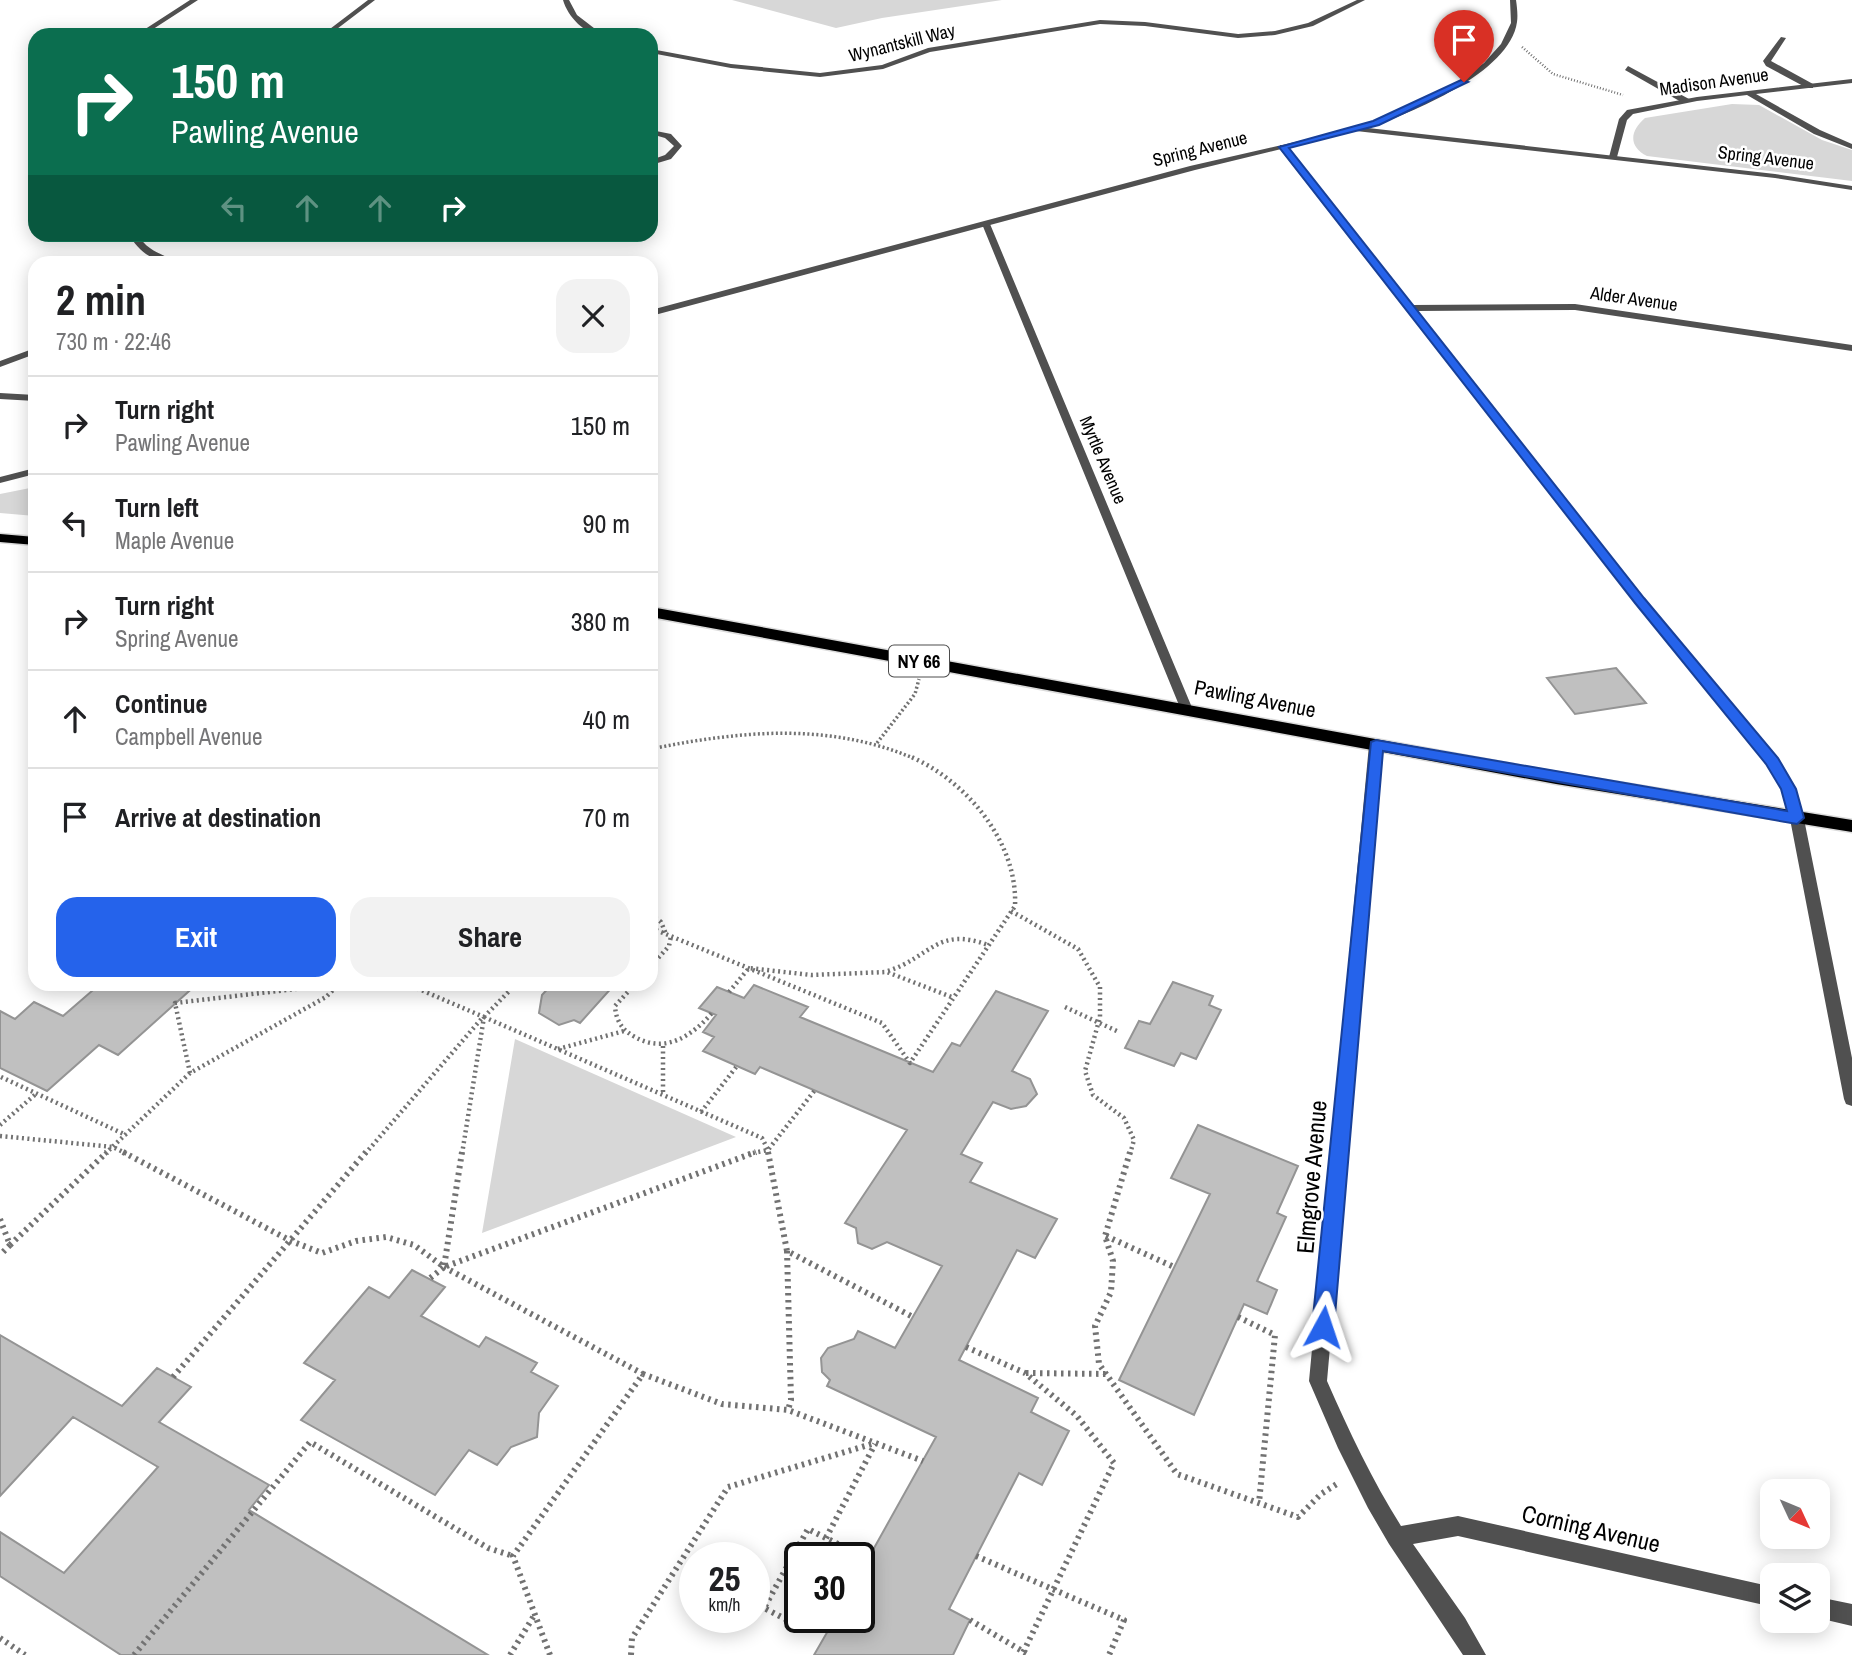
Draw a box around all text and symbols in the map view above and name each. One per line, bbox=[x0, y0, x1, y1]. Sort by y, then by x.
pin bbox=[1434, 10, 1494, 82]
street label: Wynantskill Way bbox=[846, 17, 958, 68]
icon: arrive bbox=[1445, 21, 1483, 59]
text: 150 m bbox=[171, 47, 285, 113]
icon: right bbox=[56, 56, 147, 147]
street label: Madison Avenue bbox=[1658, 61, 1770, 102]
text: Pawling Avenue bbox=[171, 110, 359, 153]
street label: Spring Avenue bbox=[1150, 125, 1250, 172]
street label: Spring Avenue bbox=[1717, 139, 1816, 176]
icon: left bbox=[215, 189, 253, 227]
icon: ahead bbox=[288, 189, 326, 227]
icon: ahead bbox=[361, 189, 399, 227]
icon: right bbox=[434, 189, 472, 227]
text: 2 min bbox=[56, 272, 146, 328]
button: close bbox=[556, 279, 630, 353]
street label: Alder Avenue bbox=[1588, 280, 1679, 317]
text: 730 m · 22:46 bbox=[56, 326, 171, 357]
text: Turn right bbox=[115, 392, 214, 427]
icon: right bbox=[56, 406, 94, 444]
text: 150 m bbox=[571, 408, 630, 443]
street label: Myrtle Avenue bbox=[1074, 412, 1133, 508]
text: Pawling Avenue bbox=[115, 427, 250, 458]
text: Turn left bbox=[115, 490, 199, 525]
icon: left bbox=[56, 504, 94, 542]
text: 90 m bbox=[583, 506, 630, 541]
text: Maple Avenue bbox=[115, 525, 234, 556]
text: Turn right bbox=[115, 588, 214, 623]
icon: right bbox=[56, 602, 94, 640]
text: 380 m bbox=[571, 604, 630, 639]
text: Spring Avenue bbox=[115, 623, 238, 654]
road number: NY 66 bbox=[889, 646, 949, 676]
street label: Pawling Avenue bbox=[1192, 673, 1318, 724]
text: Continue bbox=[115, 686, 207, 721]
icon: ahead bbox=[56, 700, 94, 738]
text: 40 m bbox=[583, 702, 630, 737]
text: Campbell Avenue bbox=[115, 721, 263, 752]
icon: arrive bbox=[56, 798, 94, 836]
text: Arrive at destination bbox=[115, 800, 321, 835]
text: 70 m bbox=[583, 800, 630, 835]
button: Exit bbox=[56, 897, 336, 977]
button: Share bbox=[350, 897, 630, 977]
street label: Elmgrove Avenue bbox=[1288, 1099, 1334, 1255]
position arrow bbox=[1286, 1290, 1360, 1364]
north arrow bbox=[1760, 1479, 1830, 1549]
map controls bbox=[1760, 1479, 1830, 1633]
street label: Corning Avenue bbox=[1519, 1497, 1663, 1559]
speed limit sign: 30 bbox=[784, 1542, 875, 1633]
text: 25 bbox=[709, 1555, 740, 1602]
button: layers bbox=[1760, 1563, 1830, 1633]
text: km/h bbox=[709, 1592, 741, 1617]

